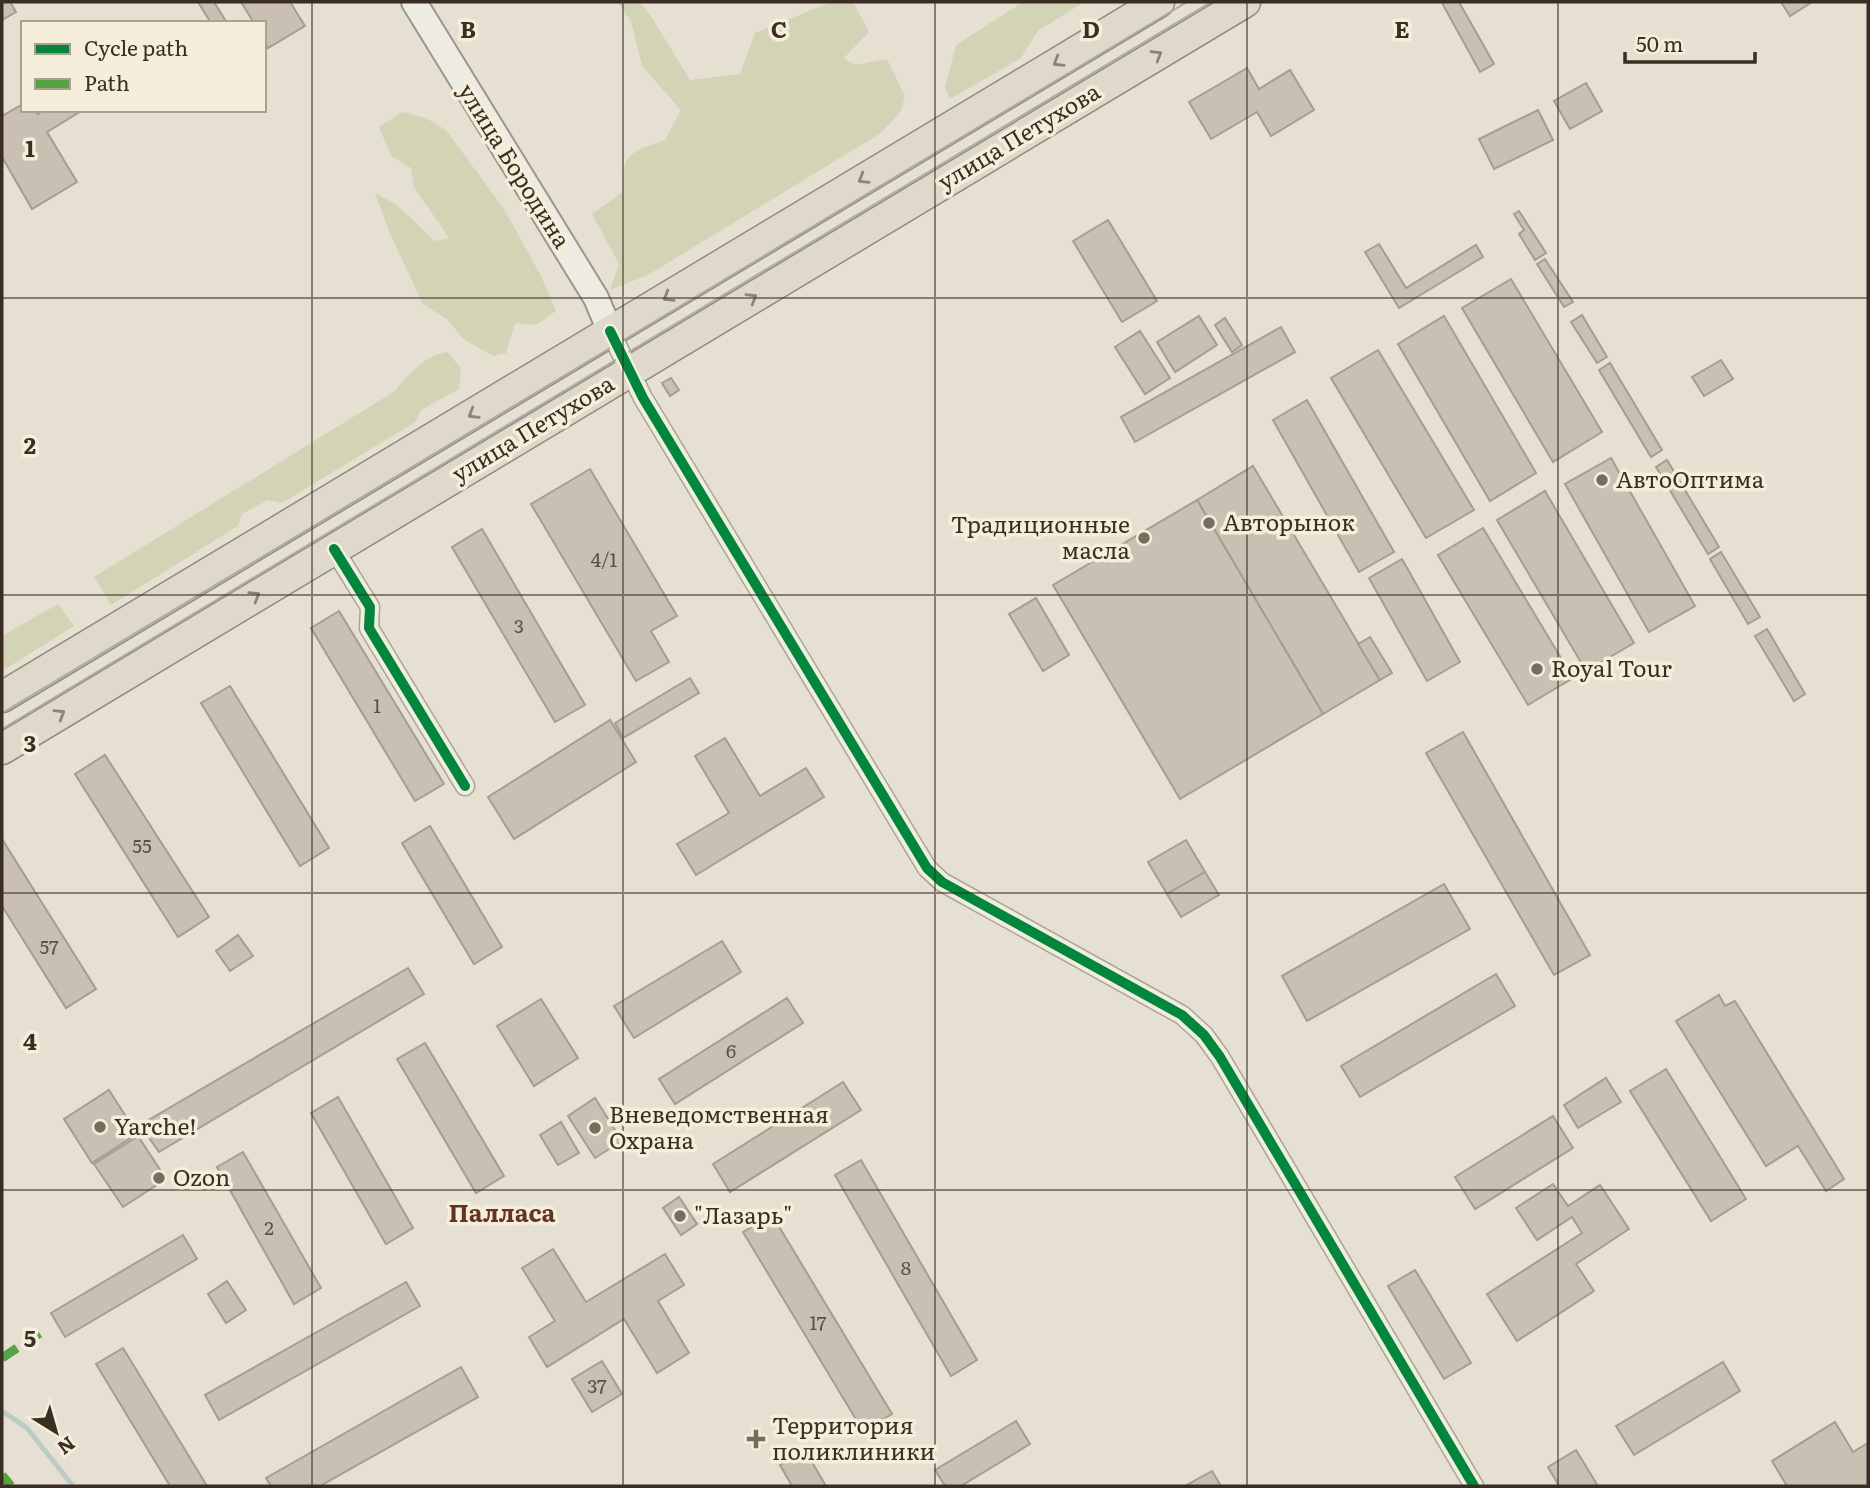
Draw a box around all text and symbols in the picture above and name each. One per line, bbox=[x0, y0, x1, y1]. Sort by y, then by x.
text: B bbox=[460, 11, 476, 45]
text: C bbox=[771, 11, 787, 45]
text: D bbox=[1082, 11, 1100, 45]
text: E bbox=[1394, 11, 1410, 45]
legend bbox=[21, 21, 266, 112]
scale bar bbox=[1625, 21, 1755, 65]
text: 50 m bbox=[1636, 27, 1683, 58]
text: Cycle path bbox=[84, 31, 188, 62]
one-way arrow bbox=[1149, 50, 1162, 63]
one-way arrow bbox=[1053, 54, 1066, 67]
text: Path bbox=[84, 66, 130, 97]
street label: улица Петухова bbox=[930, 73, 1106, 197]
street label: улица Бородина bbox=[451, 76, 580, 255]
text: 1 bbox=[25, 130, 35, 164]
one-way arrow bbox=[858, 171, 871, 184]
one-way arrow bbox=[663, 288, 676, 301]
one-way arrow bbox=[744, 293, 757, 306]
street label: улица Петухова bbox=[444, 365, 620, 489]
one-way arrow bbox=[468, 405, 481, 418]
text: 2 bbox=[24, 427, 36, 461]
place label: АвтоОптима bbox=[1616, 461, 1765, 495]
marker: АвтоОптима bbox=[1594, 472, 1610, 488]
place label: Авторынок bbox=[1223, 504, 1355, 538]
place label: Традиционные масла bbox=[951, 506, 1131, 566]
marker: Авторынок bbox=[1201, 515, 1217, 531]
marker: Традиционные масла bbox=[1136, 530, 1152, 546]
house number: 4/1 bbox=[591, 545, 617, 573]
one-way arrow bbox=[248, 592, 261, 605]
house number: 3 bbox=[514, 611, 524, 639]
place label: Royal Tour bbox=[1551, 650, 1672, 684]
marker: Royal Tour bbox=[1529, 661, 1545, 677]
house number: 1 bbox=[373, 691, 381, 719]
one-way arrow bbox=[53, 709, 66, 722]
text: 3 bbox=[24, 725, 36, 759]
house number: 55 bbox=[132, 831, 152, 859]
house number: 57 bbox=[39, 932, 59, 960]
text: 4 bbox=[23, 1023, 37, 1057]
house number: 6 bbox=[726, 1036, 736, 1064]
place label: Вневедомственная Охрана bbox=[609, 1096, 829, 1156]
place label: Yarche! bbox=[114, 1108, 197, 1142]
marker: Yarche! bbox=[92, 1119, 108, 1135]
marker: Вневедомственная Охрана bbox=[587, 1120, 603, 1136]
place label: Ozon bbox=[173, 1159, 230, 1193]
marker: Ozon bbox=[151, 1170, 167, 1186]
district label: Палласа bbox=[449, 1194, 556, 1229]
place label: "Лазарь" bbox=[694, 1197, 792, 1231]
marker: "Лазарь" bbox=[672, 1208, 688, 1224]
house number: 2 bbox=[264, 1213, 274, 1241]
house number: 8 bbox=[901, 1253, 911, 1281]
house number: 17 bbox=[810, 1308, 827, 1336]
text: 5 bbox=[24, 1320, 36, 1354]
house number: 37 bbox=[587, 1371, 607, 1399]
north arrow bbox=[21, 1397, 91, 1467]
place label: Территория поликлиники bbox=[772, 1407, 935, 1467]
marker: Территория поликлиники bbox=[746, 1429, 766, 1449]
text: N bbox=[52, 1430, 82, 1462]

